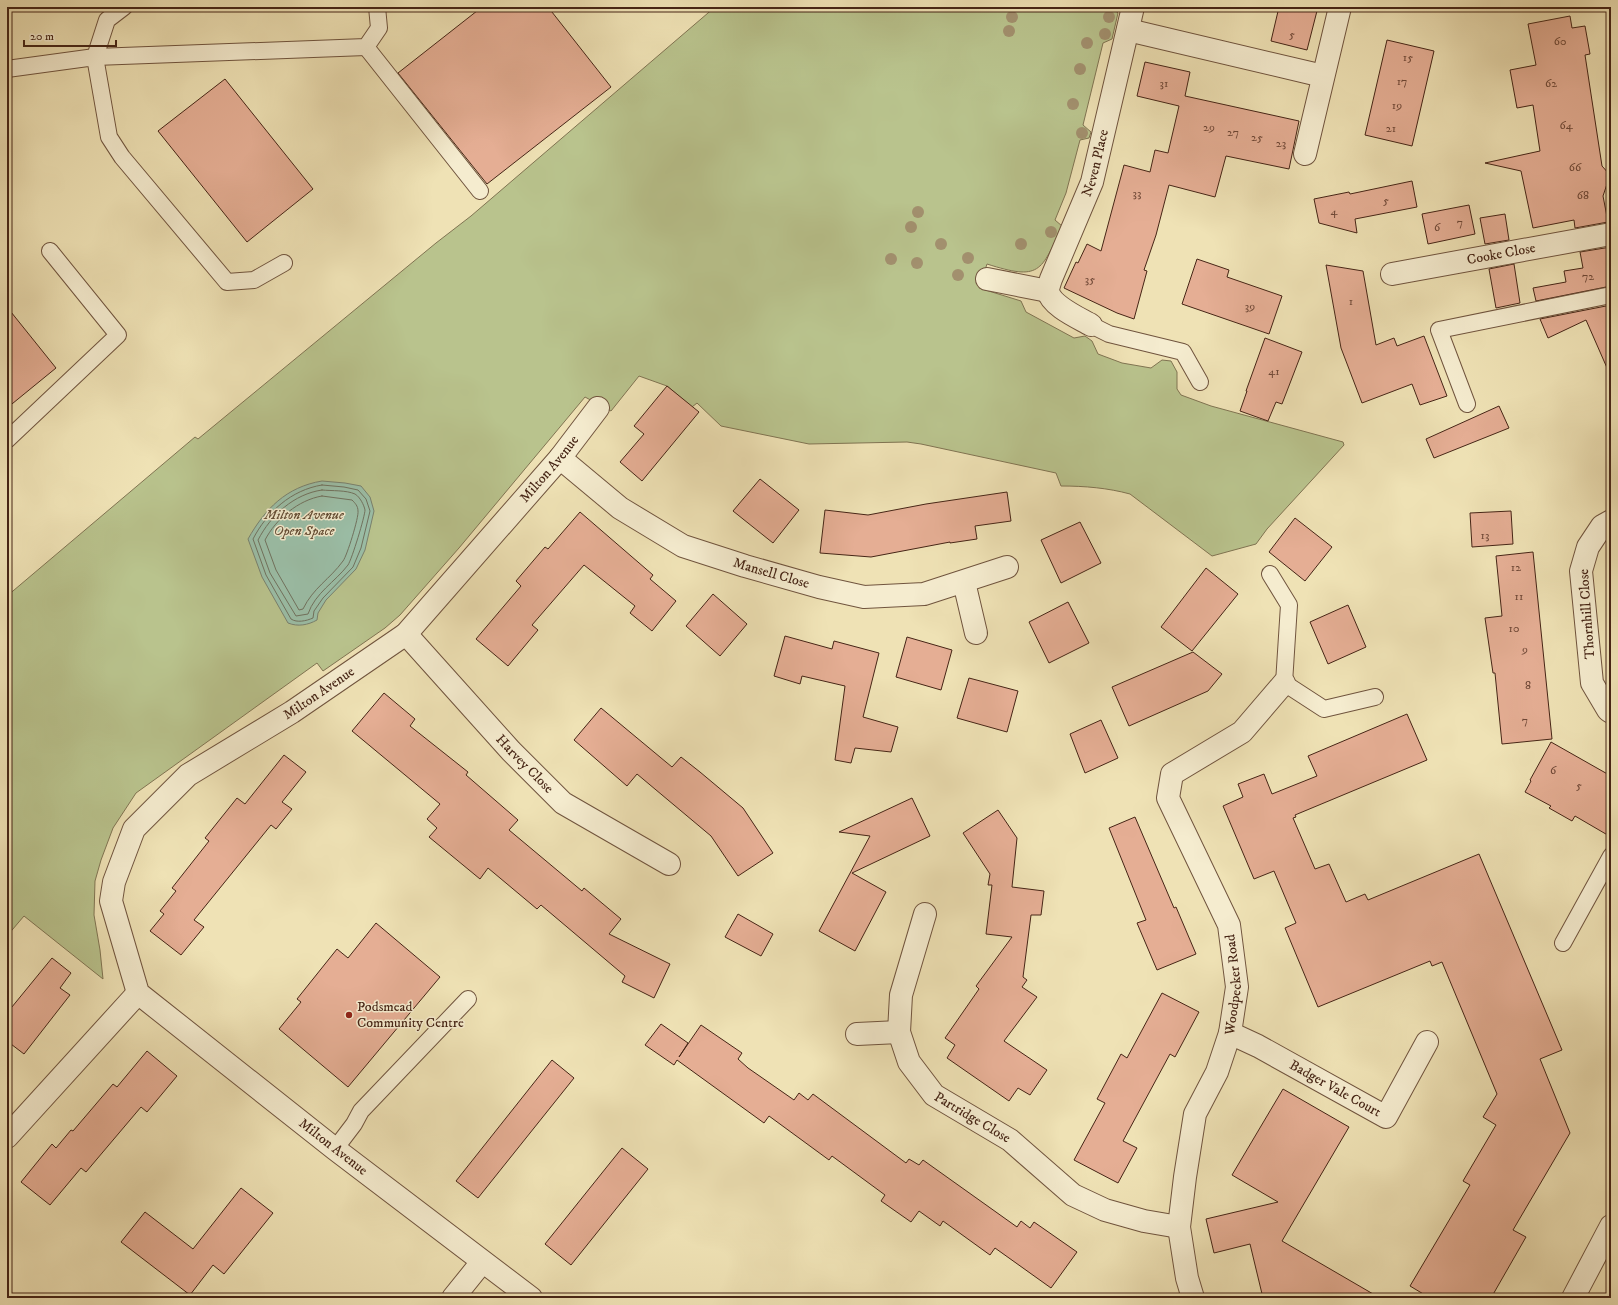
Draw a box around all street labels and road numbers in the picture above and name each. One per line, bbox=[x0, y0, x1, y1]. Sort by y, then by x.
street label: Neven Place bbox=[1078, 127, 1113, 200]
street label: Cooke Close bbox=[1465, 239, 1537, 269]
street label: Milton Avenue bbox=[516, 432, 583, 506]
street label: Mansell Close bbox=[731, 554, 812, 593]
street label: Thornhill Close bbox=[1575, 568, 1599, 660]
street label: Milton Avenue bbox=[280, 663, 358, 724]
street label: Harvey Close bbox=[492, 731, 557, 797]
street label: Woodpecker Road bbox=[1221, 933, 1246, 1037]
street label: Badger Vale Court bbox=[1286, 1056, 1385, 1122]
street label: Partridge Close bbox=[931, 1088, 1014, 1147]
street label: Milton Avenue bbox=[295, 1115, 371, 1180]

